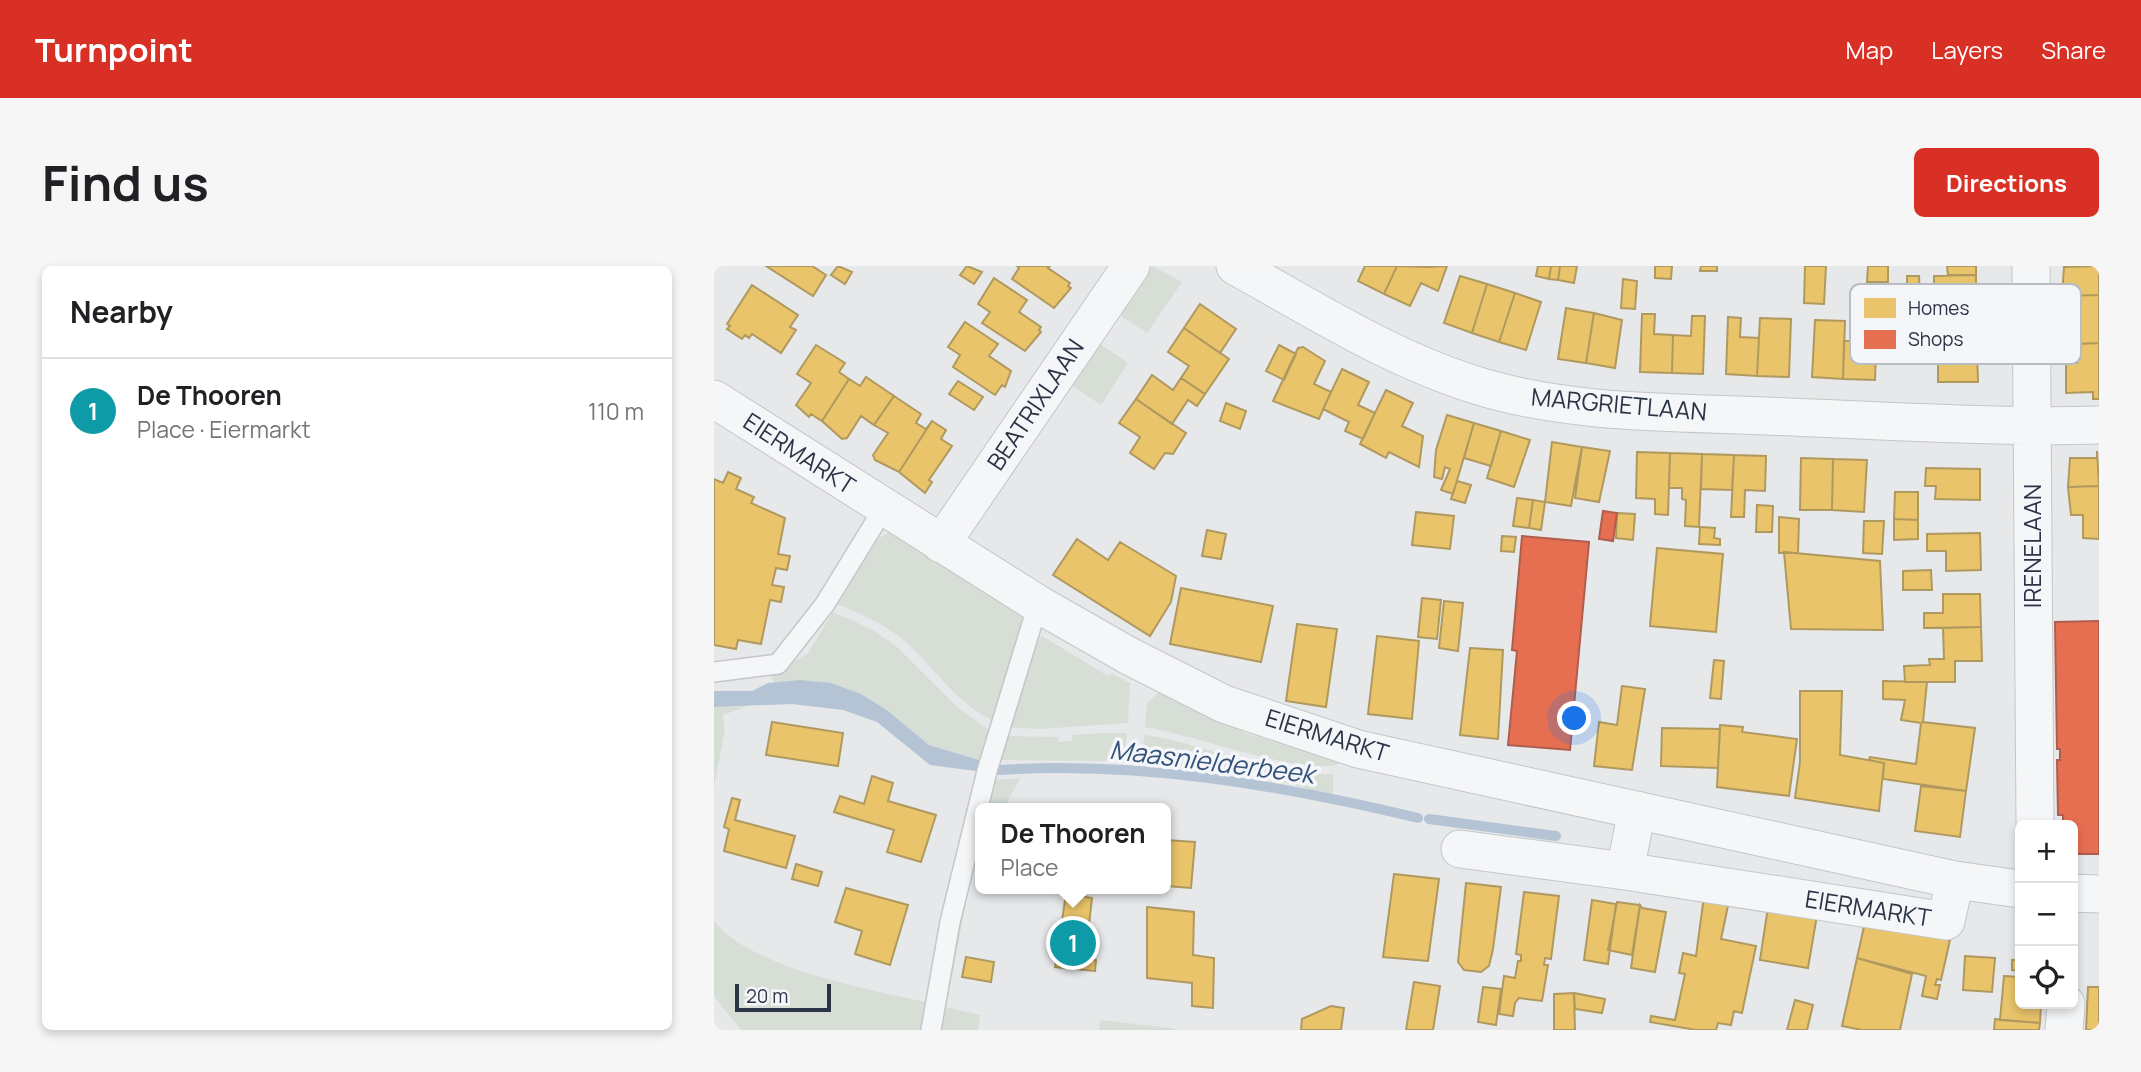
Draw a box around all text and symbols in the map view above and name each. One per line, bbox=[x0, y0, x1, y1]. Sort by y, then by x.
text: Turnpoint bbox=[35, 27, 193, 72]
text: Map bbox=[1846, 33, 1893, 66]
text: Layers bbox=[1931, 33, 2003, 66]
text: Share bbox=[2041, 33, 2106, 66]
button: Directions bbox=[1914, 148, 2099, 217]
text: Find us bbox=[42, 149, 209, 216]
legend bbox=[1850, 284, 2081, 364]
text: Nearby bbox=[70, 291, 173, 332]
text: Homes bbox=[1908, 295, 1969, 321]
text: Shops bbox=[1908, 326, 1963, 352]
street label: BEATRIXLAAN bbox=[979, 332, 1091, 476]
text: De Thooren bbox=[137, 377, 282, 413]
street label: MARGRIETLAAN bbox=[1530, 379, 1708, 428]
text: 1 bbox=[88, 395, 98, 427]
text: 110 m bbox=[588, 395, 644, 427]
street label: EIERMARKT bbox=[738, 404, 863, 502]
text: Place · Eiermarkt bbox=[137, 413, 311, 445]
street label: IRENELAAN bbox=[2015, 484, 2048, 608]
street label: EIERMARKT bbox=[1262, 700, 1394, 769]
your location bbox=[1557, 701, 1591, 735]
water label: Maasnielderbeek bbox=[1108, 731, 1321, 792]
popup bbox=[975, 803, 1171, 894]
text: De Thooren bbox=[1001, 815, 1145, 851]
map controls bbox=[2015, 820, 2078, 1009]
button: + bbox=[2015, 820, 2078, 883]
text: Place bbox=[1001, 851, 1058, 883]
street label: EIERMARKT bbox=[1803, 881, 1934, 934]
button: − bbox=[2015, 883, 2078, 946]
pin: 1 bbox=[1050, 917, 1096, 969]
button: locate bbox=[2015, 946, 2078, 1009]
scale bar bbox=[735, 981, 831, 1013]
text: 20 m bbox=[746, 983, 788, 1009]

